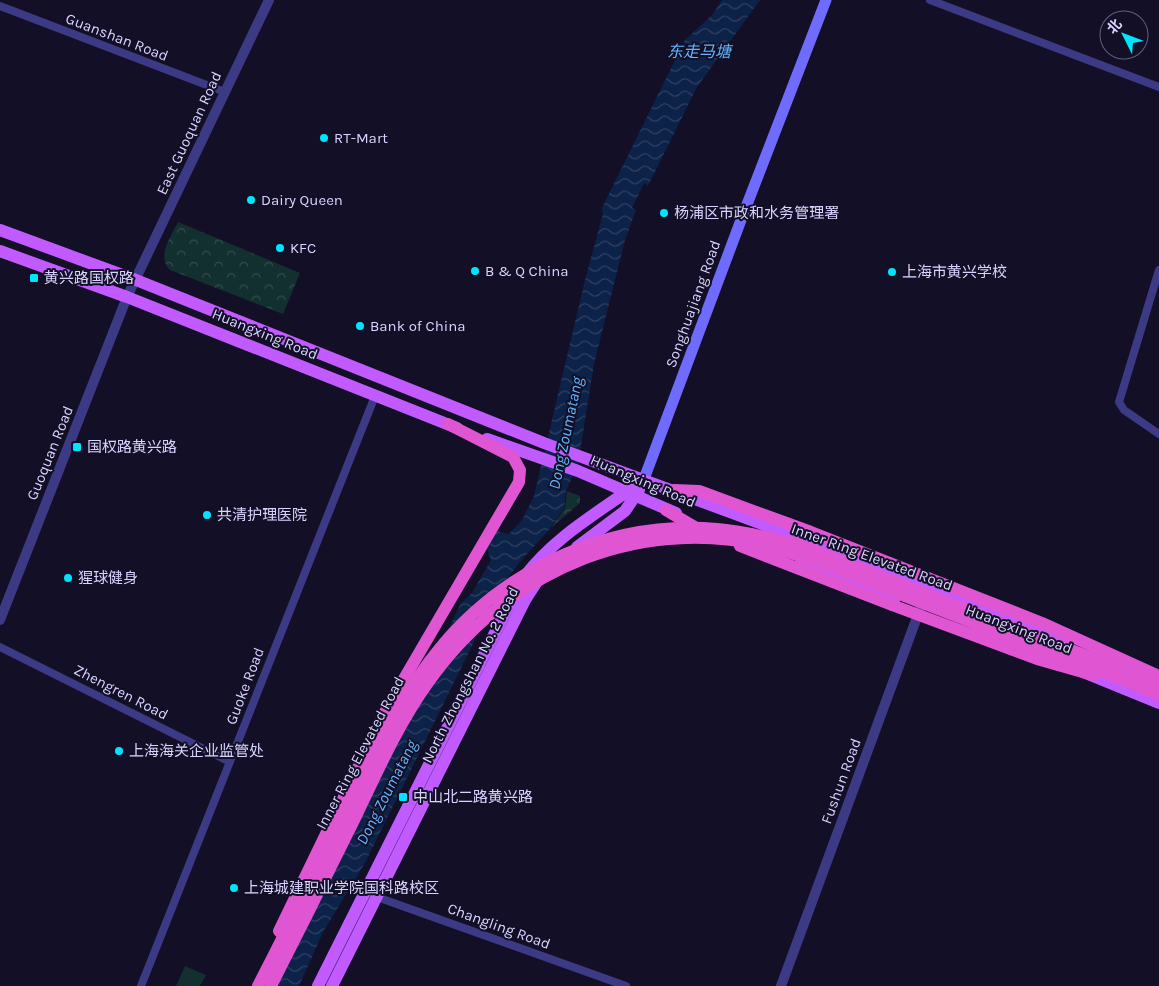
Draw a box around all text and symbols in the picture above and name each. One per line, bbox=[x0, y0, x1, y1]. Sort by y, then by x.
street label: Guanshan Road bbox=[63, 9, 171, 65]
north arrow bbox=[1099, 10, 1149, 60]
text: 北 bbox=[1104, 16, 1126, 38]
water label: 东走马塘 bbox=[667, 42, 734, 61]
street label: East Guoquan Road bbox=[153, 68, 225, 198]
place label: RT-Mart bbox=[334, 129, 388, 147]
marker: RT-Mart bbox=[318, 132, 330, 144]
place label: Dairy Queen bbox=[261, 191, 343, 209]
marker: Dairy Queen bbox=[245, 194, 257, 206]
place label: 杨浦区市政和水务管理署 bbox=[674, 204, 839, 222]
marker: 杨浦区市政和水务管理署 bbox=[658, 207, 670, 219]
street label: Songhuajiang Road bbox=[662, 238, 724, 370]
place label: KFC bbox=[290, 239, 316, 257]
marker: KFC bbox=[274, 242, 286, 254]
place label: B & Q China bbox=[485, 262, 569, 280]
place label: 上海市黄兴学校 bbox=[902, 263, 1007, 281]
marker: B & Q China bbox=[469, 265, 481, 277]
marker: 上海市黄兴学校 bbox=[886, 266, 898, 278]
place label: 黄兴路国权路 bbox=[44, 269, 134, 287]
marker: 黄兴路国权路 bbox=[28, 272, 40, 284]
street label: Huangxing Road bbox=[209, 305, 321, 363]
place label: Bank of China bbox=[370, 317, 466, 335]
marker: Bank of China bbox=[354, 320, 366, 332]
water label: Dong Zoumatang bbox=[544, 374, 587, 491]
street label: Guoquan Road bbox=[23, 403, 77, 503]
place label: 国权路黄兴路 bbox=[87, 438, 177, 456]
marker: 国权路黄兴路 bbox=[71, 441, 83, 453]
street label: Huangxing Road bbox=[588, 451, 698, 511]
place label: 共清护理医院 bbox=[217, 506, 307, 524]
marker: 共清护理医院 bbox=[201, 509, 213, 521]
street label: Inner Ring Elevated Road bbox=[789, 519, 955, 595]
place label: 猩球健身 bbox=[78, 569, 138, 587]
marker: 猩球健身 bbox=[62, 572, 74, 584]
street label: North Zhongshan No. 2 Road bbox=[418, 584, 522, 766]
street label: Huangxing Road bbox=[963, 600, 1075, 658]
street label: Guoke Road bbox=[222, 645, 268, 727]
street label: Zhengren Road bbox=[71, 661, 171, 723]
street label: Inner Ring Elevated Road bbox=[312, 674, 408, 832]
water label: Dong Zoumatang bbox=[352, 736, 421, 848]
street label: Fushun Road bbox=[817, 736, 865, 826]
place label: 上海海关企业监管处 bbox=[129, 742, 264, 760]
marker: 上海海关企业监管处 bbox=[113, 745, 125, 757]
place label: 中山北二路黄兴路 bbox=[413, 788, 533, 806]
marker: 中山北二路黄兴路 bbox=[397, 791, 409, 803]
place label: 上海城建职业学院国科路校区 bbox=[244, 879, 439, 897]
marker: 上海城建职业学院国科路校区 bbox=[228, 882, 240, 894]
street label: Changling Road bbox=[445, 899, 553, 953]

